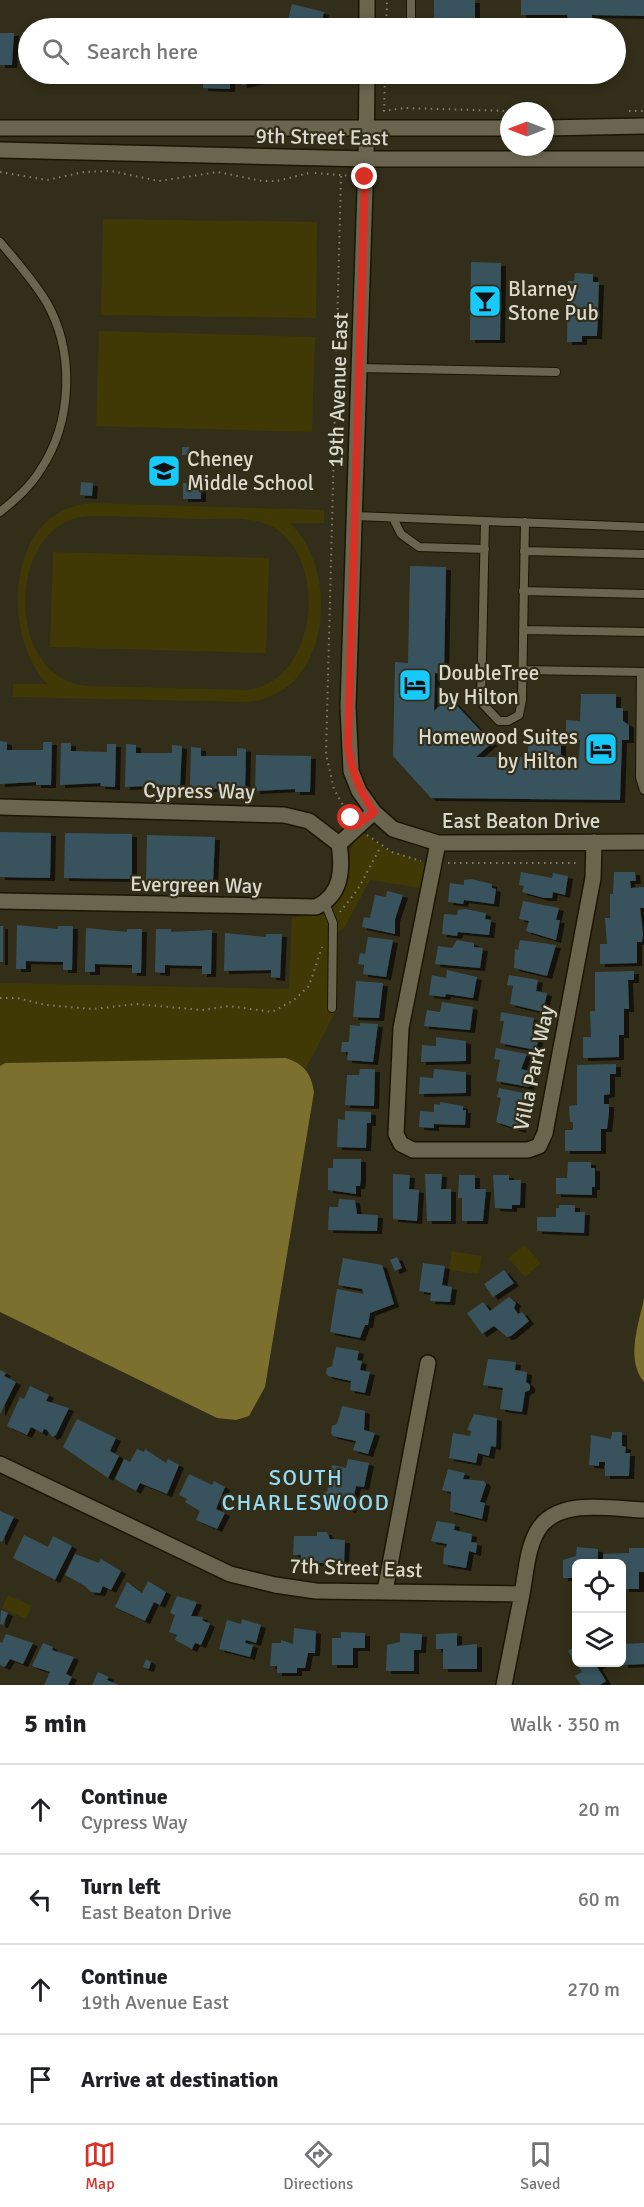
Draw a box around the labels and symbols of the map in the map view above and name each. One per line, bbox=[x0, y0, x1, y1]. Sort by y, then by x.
north arrow bbox=[500, 102, 554, 156]
street label: 9th Street East bbox=[255, 123, 389, 151]
route end bbox=[351, 163, 377, 189]
place label: Blarney Stone Pub bbox=[508, 276, 599, 326]
bar icon: Blarney Stone Pub bbox=[467, 283, 503, 319]
street label: 19th Avenue East bbox=[322, 312, 354, 468]
place label: Cheney Middle School bbox=[187, 446, 314, 496]
school or university icon: Cheney Middle School bbox=[146, 453, 182, 489]
place label: DoubleTree by Hilton bbox=[438, 660, 539, 710]
hotel icon: DoubleTree by Hilton bbox=[397, 667, 433, 703]
place label: Homewood Suites by Hilton bbox=[418, 724, 578, 774]
hotel icon: Homewood Suites by Hilton bbox=[583, 731, 619, 767]
street label: Cypress Way bbox=[143, 777, 255, 805]
route start bbox=[337, 804, 363, 830]
street label: East Beaton Drive bbox=[442, 808, 600, 834]
street label: Evergreen Way bbox=[130, 871, 262, 899]
street label: Villa Park Way bbox=[508, 1003, 560, 1133]
district label: SOUTH CHARLESWOOD bbox=[222, 1464, 390, 1516]
street label: 7th Street East bbox=[289, 1553, 423, 1583]

